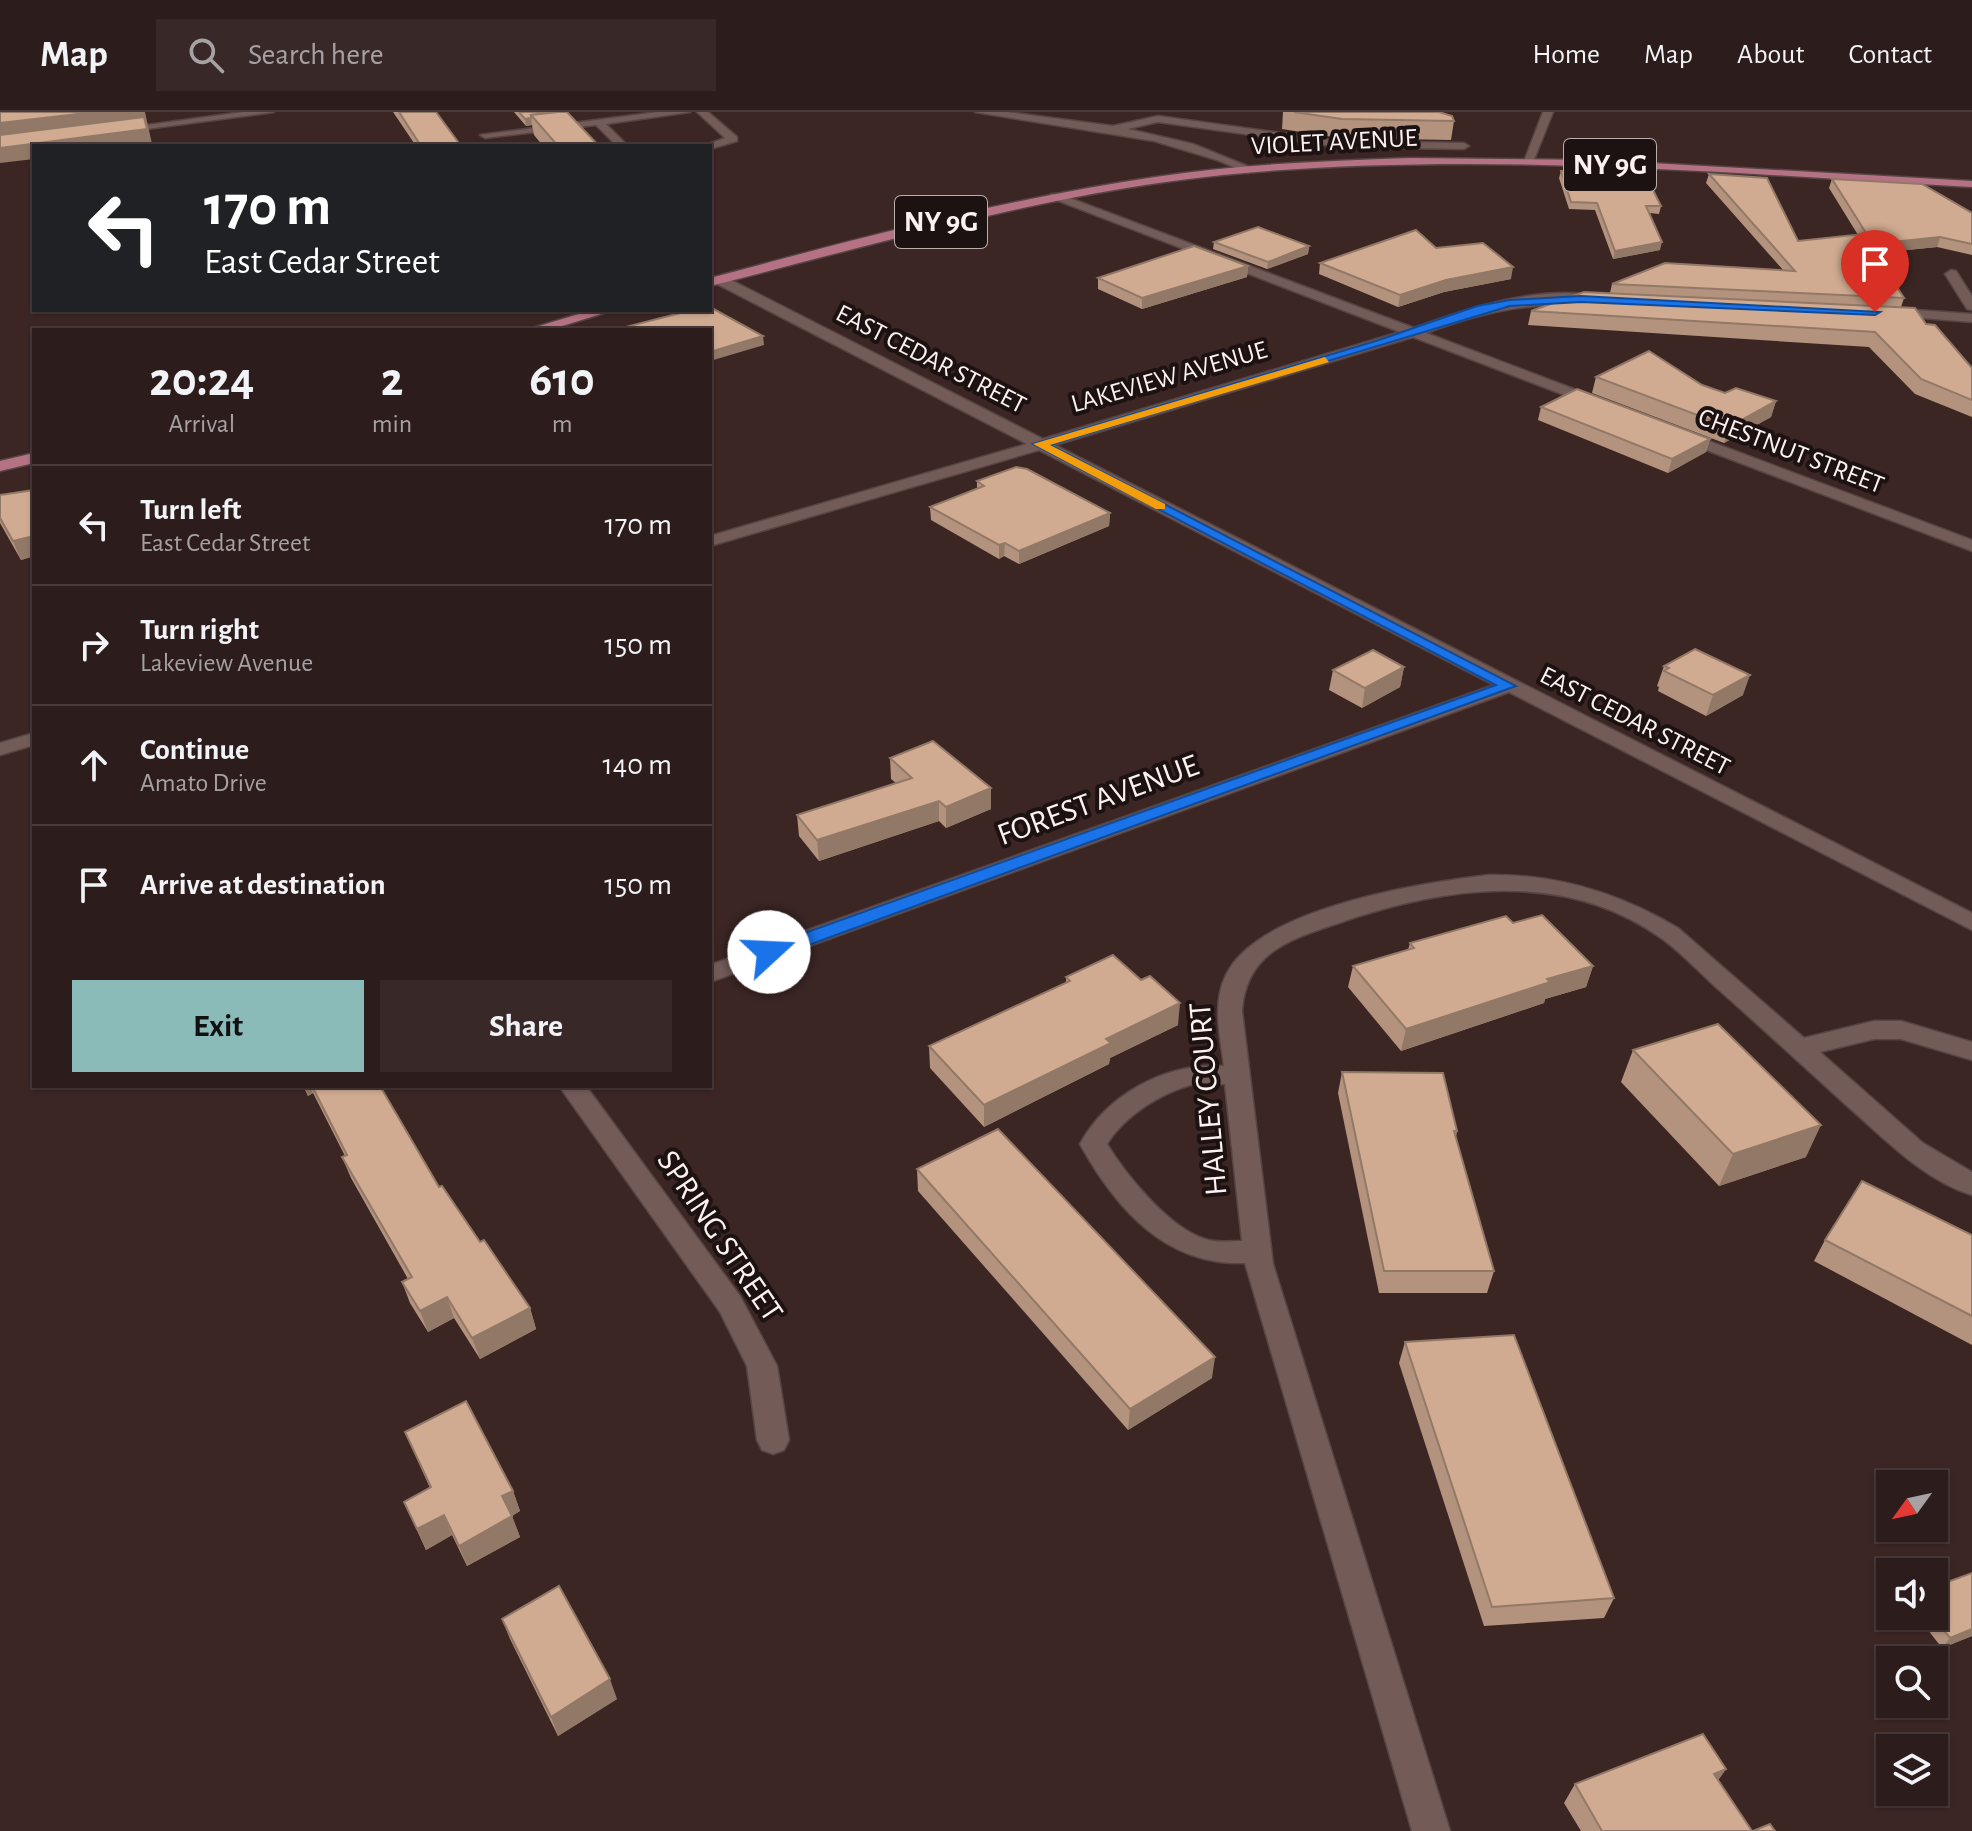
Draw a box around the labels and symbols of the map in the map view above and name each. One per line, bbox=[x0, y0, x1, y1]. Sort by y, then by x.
street label: VIOLET AVENUE bbox=[1250, 125, 1418, 159]
road number: NY 9G bbox=[1564, 139, 1656, 191]
road number: NY 9G bbox=[895, 196, 987, 248]
pin bbox=[1841, 230, 1909, 312]
street label: EAST CEDAR STREET bbox=[832, 300, 1030, 418]
street label: LAKEVIEW AVENUE bbox=[1068, 337, 1270, 417]
street label: CHESTNUT STREET bbox=[1695, 404, 1888, 498]
street label: EAST CEDAR STREET bbox=[1536, 662, 1734, 780]
street label: FOREST AVENUE bbox=[993, 749, 1203, 851]
position arrow bbox=[727, 910, 811, 994]
street label: HALLEY COURT bbox=[1184, 1001, 1232, 1197]
street label: SPRING STREET bbox=[651, 1145, 789, 1327]
north arrow bbox=[1876, 1470, 1948, 1542]

